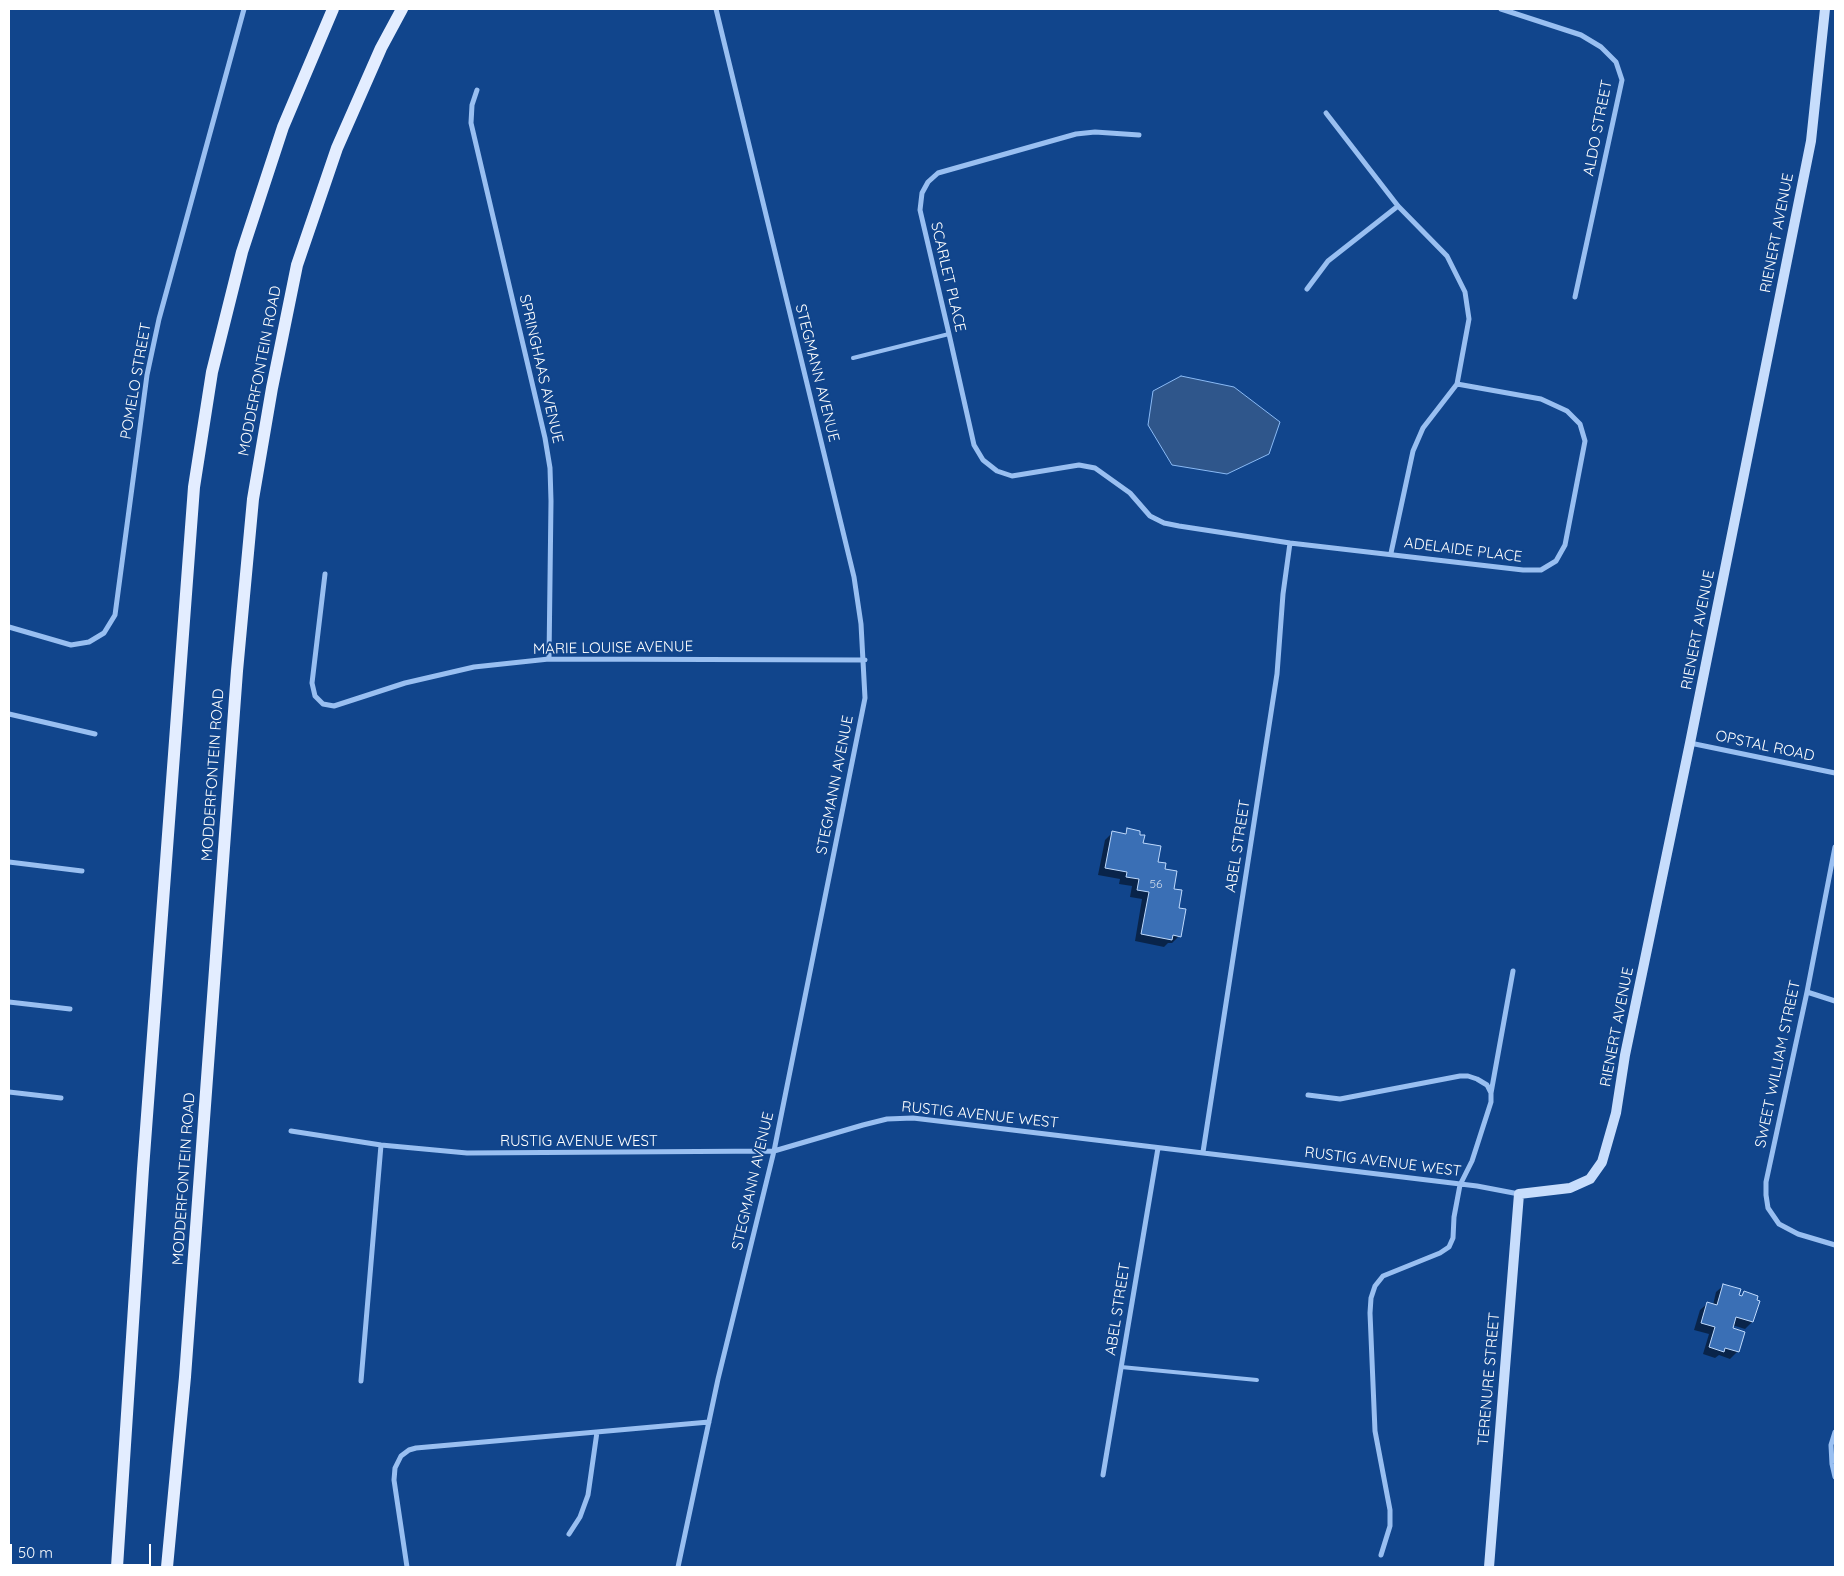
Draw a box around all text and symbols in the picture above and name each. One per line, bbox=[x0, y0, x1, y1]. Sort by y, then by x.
street label: ALDO STREET bbox=[1580, 78, 1616, 178]
street label: RIENERT AVENUE bbox=[1757, 172, 1797, 294]
street label: SCARLET PLACE bbox=[927, 220, 969, 334]
street label: MODDERFONTEIN ROAD bbox=[235, 284, 285, 458]
street label: SPRINGHAAS AVENUE bbox=[515, 293, 567, 445]
street label: STEGMANN AVENUE bbox=[791, 302, 843, 444]
street label: POMELO STREET bbox=[117, 321, 155, 441]
street label: ADELAIDE PLACE bbox=[1403, 534, 1523, 566]
street label: RIENERT AVENUE bbox=[1678, 569, 1718, 691]
street label: MARIE LOUISE AVENUE bbox=[533, 638, 693, 658]
street label: MODDERFONTEIN ROAD bbox=[198, 688, 228, 862]
street label: STEGMANN AVENUE bbox=[813, 714, 857, 856]
street label: OPSTAL ROAD bbox=[1714, 727, 1816, 765]
street label: ABEL STREET bbox=[1222, 798, 1254, 894]
house number: 56 bbox=[1150, 877, 1162, 891]
street label: RIENERT AVENUE bbox=[1597, 966, 1637, 1088]
street label: SWEET WILLIAM STREET bbox=[1751, 979, 1805, 1149]
street label: MODDERFONTEIN ROAD bbox=[169, 1092, 199, 1266]
street label: RUSTIG AVENUE WEST bbox=[901, 1098, 1059, 1132]
street label: STEGMANN AVENUE bbox=[728, 1110, 778, 1252]
street label: RUSTIG AVENUE WEST bbox=[500, 1132, 658, 1150]
street label: RUSTIG AVENUE WEST bbox=[1304, 1143, 1462, 1181]
street label: ABEL STREET bbox=[1102, 1261, 1134, 1357]
street label: TERENURE STREET bbox=[1474, 1311, 1504, 1447]
scale bar bbox=[12, 1534, 154, 1566]
text: 50 m bbox=[18, 1543, 53, 1562]

